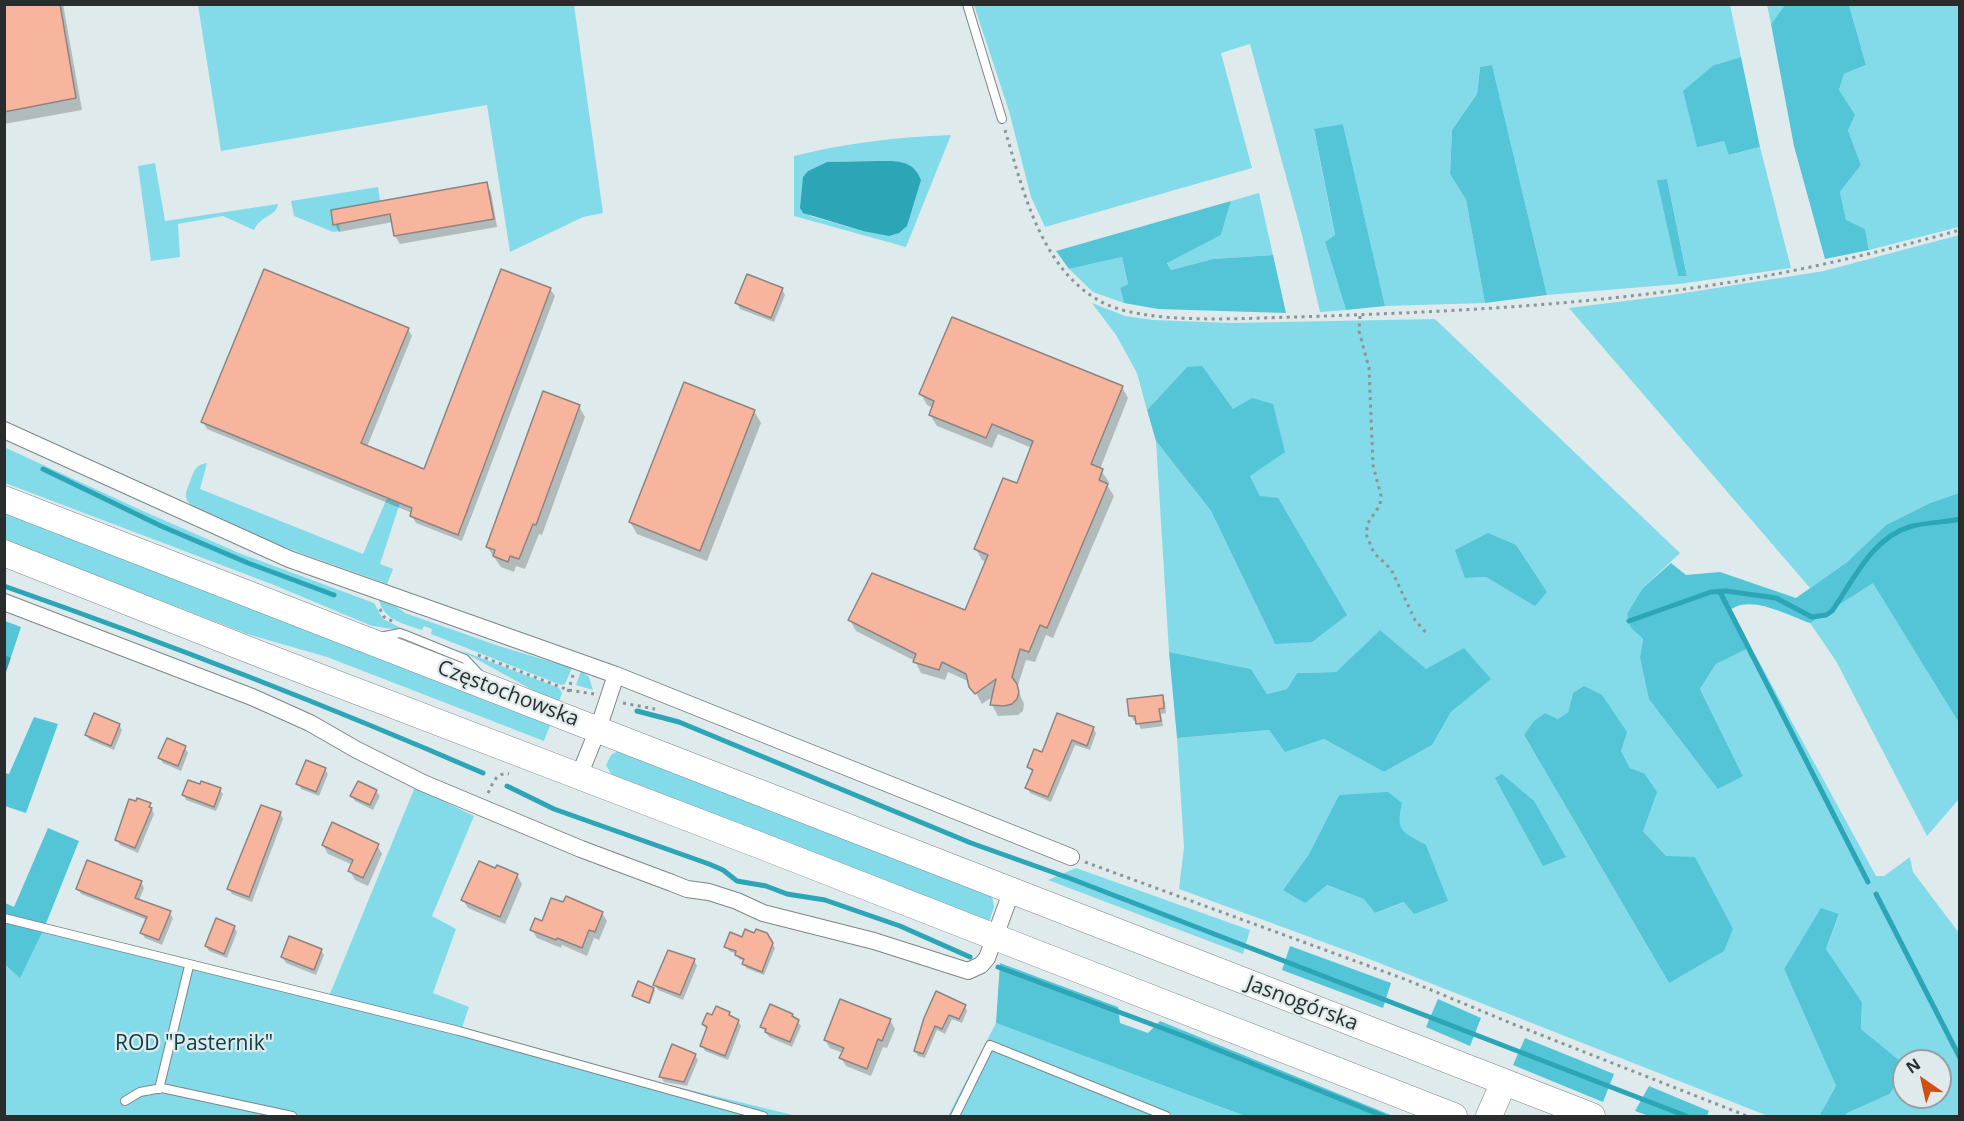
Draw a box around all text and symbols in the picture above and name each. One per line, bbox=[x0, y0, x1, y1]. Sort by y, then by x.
street label: Częstochowska bbox=[434, 655, 582, 733]
street label: Jasnogórska bbox=[1242, 971, 1362, 1037]
park label: ROD "Pasternik" bbox=[115, 1031, 273, 1057]
north arrow bbox=[1892, 1049, 1952, 1109]
text: N bbox=[1902, 1053, 1925, 1078]

